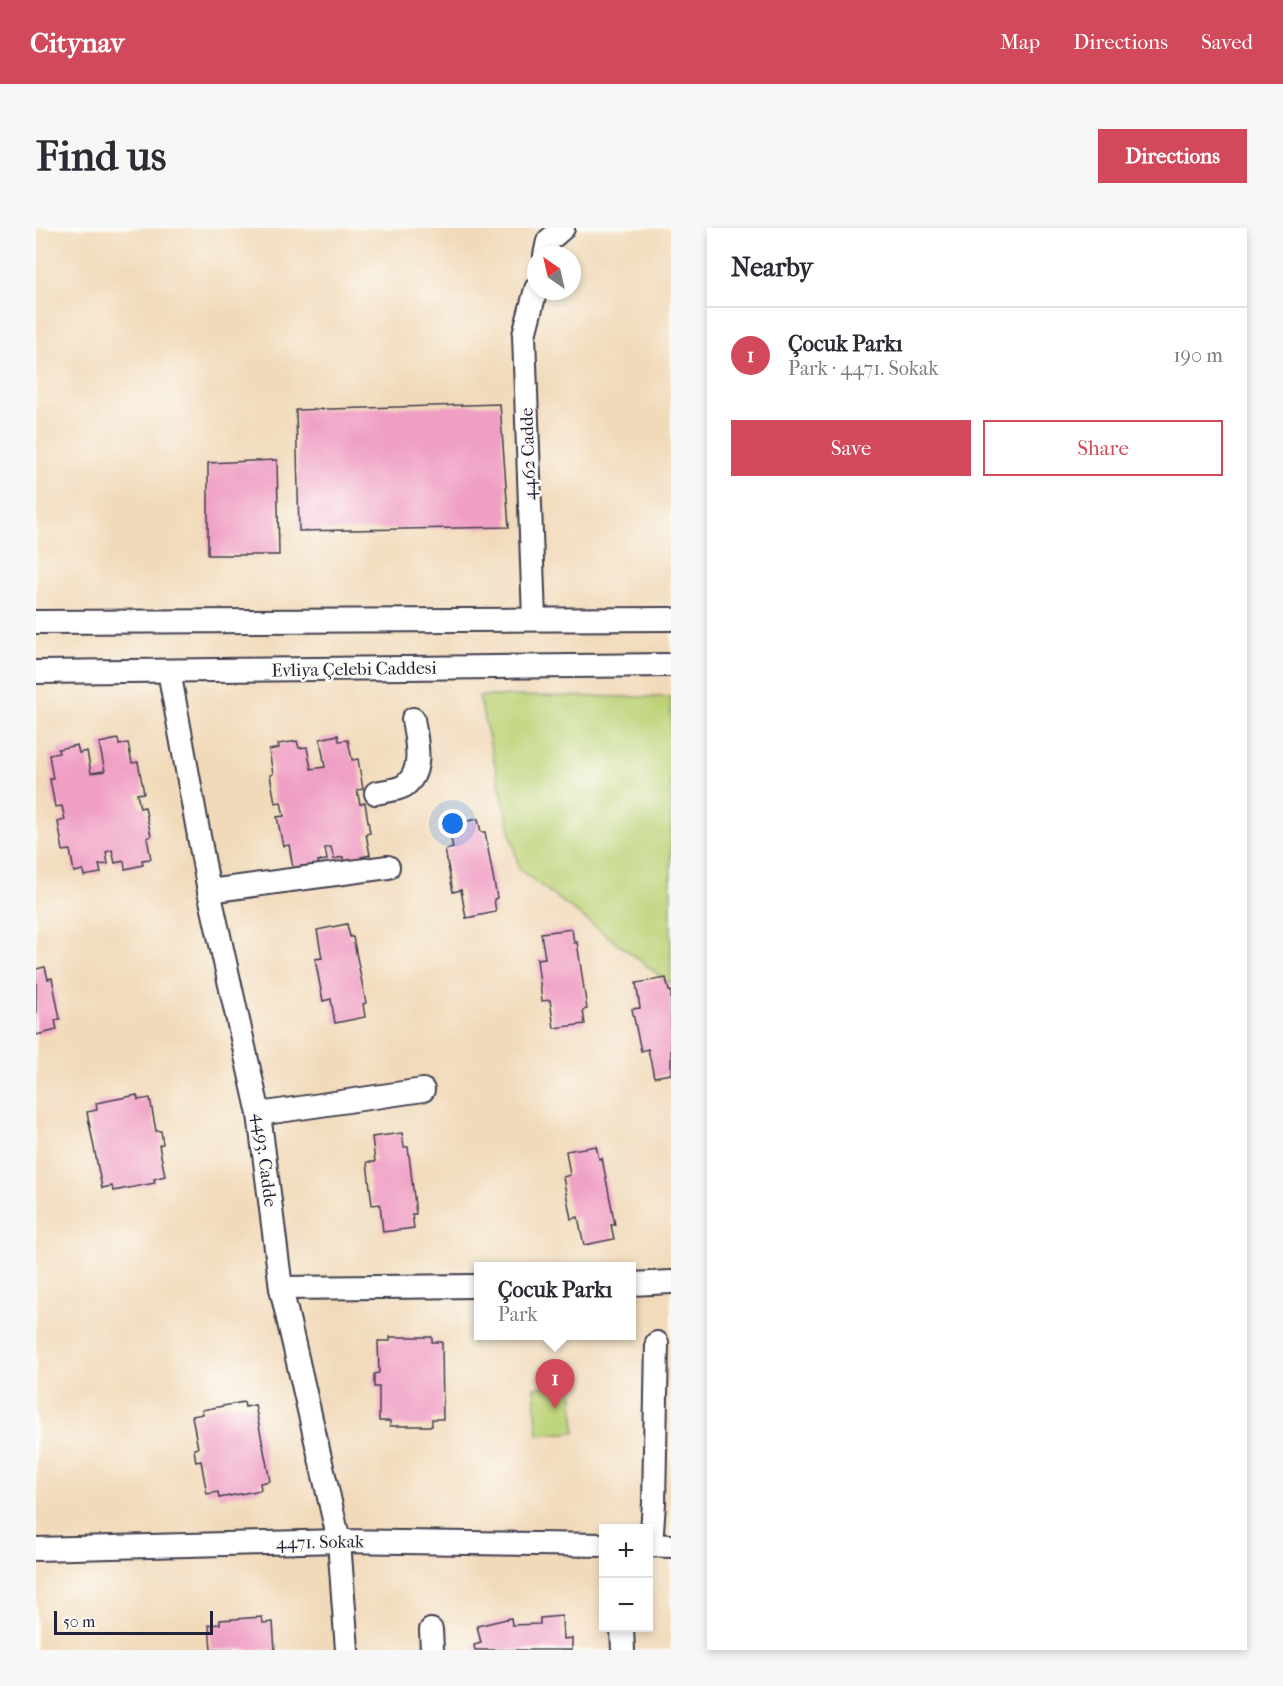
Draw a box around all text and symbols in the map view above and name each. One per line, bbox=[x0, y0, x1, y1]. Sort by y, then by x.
text: Citynav bbox=[30, 26, 124, 59]
text: Map bbox=[1000, 30, 1040, 54]
text: Directions bbox=[1073, 30, 1168, 54]
text: Saved bbox=[1201, 30, 1253, 54]
button: Directions bbox=[1098, 129, 1247, 183]
text: Find us bbox=[36, 132, 166, 181]
north arrow bbox=[527, 246, 581, 300]
text: Nearby bbox=[731, 252, 813, 283]
text: Çocuk Parkı bbox=[788, 331, 902, 357]
text: 1 bbox=[747, 344, 754, 367]
text: 190 m bbox=[1173, 344, 1223, 367]
text: Park · 4471. Sokak bbox=[788, 357, 939, 380]
street label: 4462 Cadde bbox=[516, 407, 541, 501]
button: Save bbox=[731, 420, 971, 476]
button: Share bbox=[983, 420, 1223, 476]
street label: Evliya Çelebi Caddesi bbox=[271, 658, 438, 682]
your location bbox=[438, 809, 467, 838]
street label: 4493. Cadde bbox=[248, 1112, 281, 1208]
popup bbox=[474, 1262, 636, 1340]
text: Çocuk Parkı bbox=[498, 1277, 612, 1303]
text: Park bbox=[498, 1303, 538, 1326]
pin: 1 bbox=[536, 1360, 574, 1409]
map controls bbox=[599, 1524, 653, 1632]
button: + bbox=[599, 1524, 653, 1578]
street label: 4471. Sokak bbox=[276, 1531, 365, 1554]
button: − bbox=[599, 1578, 653, 1632]
scale bar bbox=[54, 1608, 213, 1636]
text: 50 m bbox=[63, 1612, 95, 1631]

